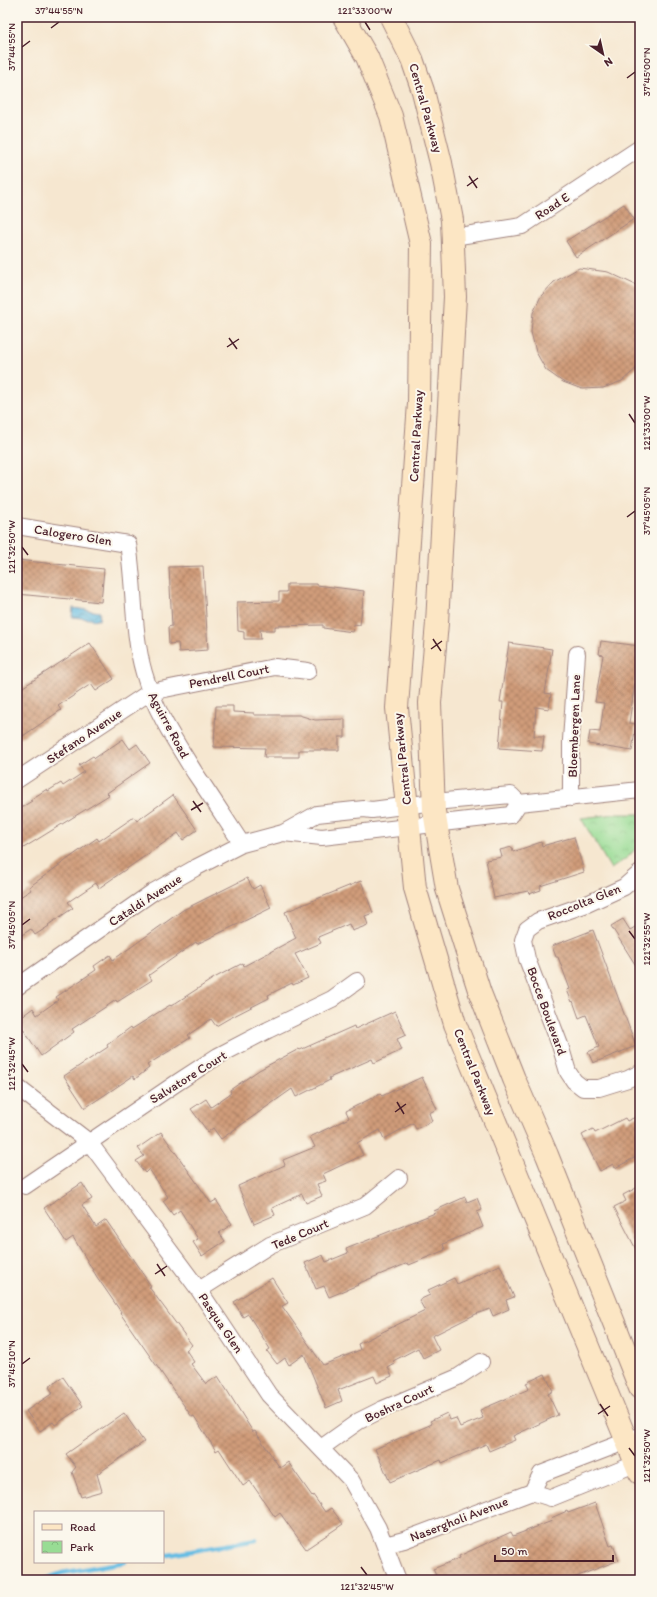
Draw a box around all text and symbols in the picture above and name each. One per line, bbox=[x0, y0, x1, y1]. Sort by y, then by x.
text: 37°44'55"N bbox=[35, 4, 83, 17]
text: 121°33'00"W bbox=[338, 4, 393, 17]
text: 37°44'55"N bbox=[5, 23, 18, 71]
north arrow bbox=[583, 34, 623, 74]
text: 37°45'00"N bbox=[640, 47, 653, 97]
text: N bbox=[602, 54, 615, 69]
street label: Central Parkway bbox=[406, 62, 446, 154]
street label: Road E bbox=[532, 189, 572, 223]
street label: Central Parkway bbox=[406, 389, 426, 483]
text: 121°33'00"W bbox=[640, 395, 653, 450]
text: 37°45'05"N bbox=[640, 487, 653, 535]
text: 121°32'50"W bbox=[5, 520, 18, 574]
street label: Calogero Glen bbox=[33, 521, 113, 549]
street label: Pendrell Court bbox=[188, 661, 270, 691]
street label: Bloembergen Lane bbox=[565, 674, 583, 778]
street label: Aguirre Road bbox=[145, 689, 193, 761]
street label: Stefano Avenue bbox=[44, 705, 124, 767]
street label: Central Parkway bbox=[390, 712, 414, 806]
street label: Cataldi Avenue bbox=[106, 871, 184, 929]
street label: Roccolta Glen bbox=[545, 880, 623, 923]
text: 37°45'05"N bbox=[5, 901, 18, 949]
text: 121°32'55"W bbox=[640, 912, 653, 965]
street label: Bocce Boulevard bbox=[524, 965, 570, 1057]
street label: Central Parkway bbox=[451, 1026, 499, 1118]
text: 121°32'45"W bbox=[5, 1037, 18, 1091]
street label: Salvatore Court bbox=[147, 1047, 229, 1107]
street label: Tede Court bbox=[269, 1215, 331, 1253]
street label: Pasqua Glen bbox=[195, 1290, 247, 1356]
text: 37°45'10"N bbox=[5, 1340, 18, 1388]
street label: Boshra Court bbox=[362, 1380, 436, 1425]
text: 121°32'50"W bbox=[640, 1429, 653, 1483]
street label: Nasergholi Avenue bbox=[408, 1493, 510, 1545]
legend bbox=[34, 1511, 164, 1563]
text: Road bbox=[70, 1520, 96, 1534]
scale bar bbox=[495, 1537, 613, 1563]
text: Park bbox=[70, 1540, 94, 1554]
text: 50 m bbox=[501, 1544, 527, 1558]
text: 121°32'45"W bbox=[340, 1580, 394, 1593]

